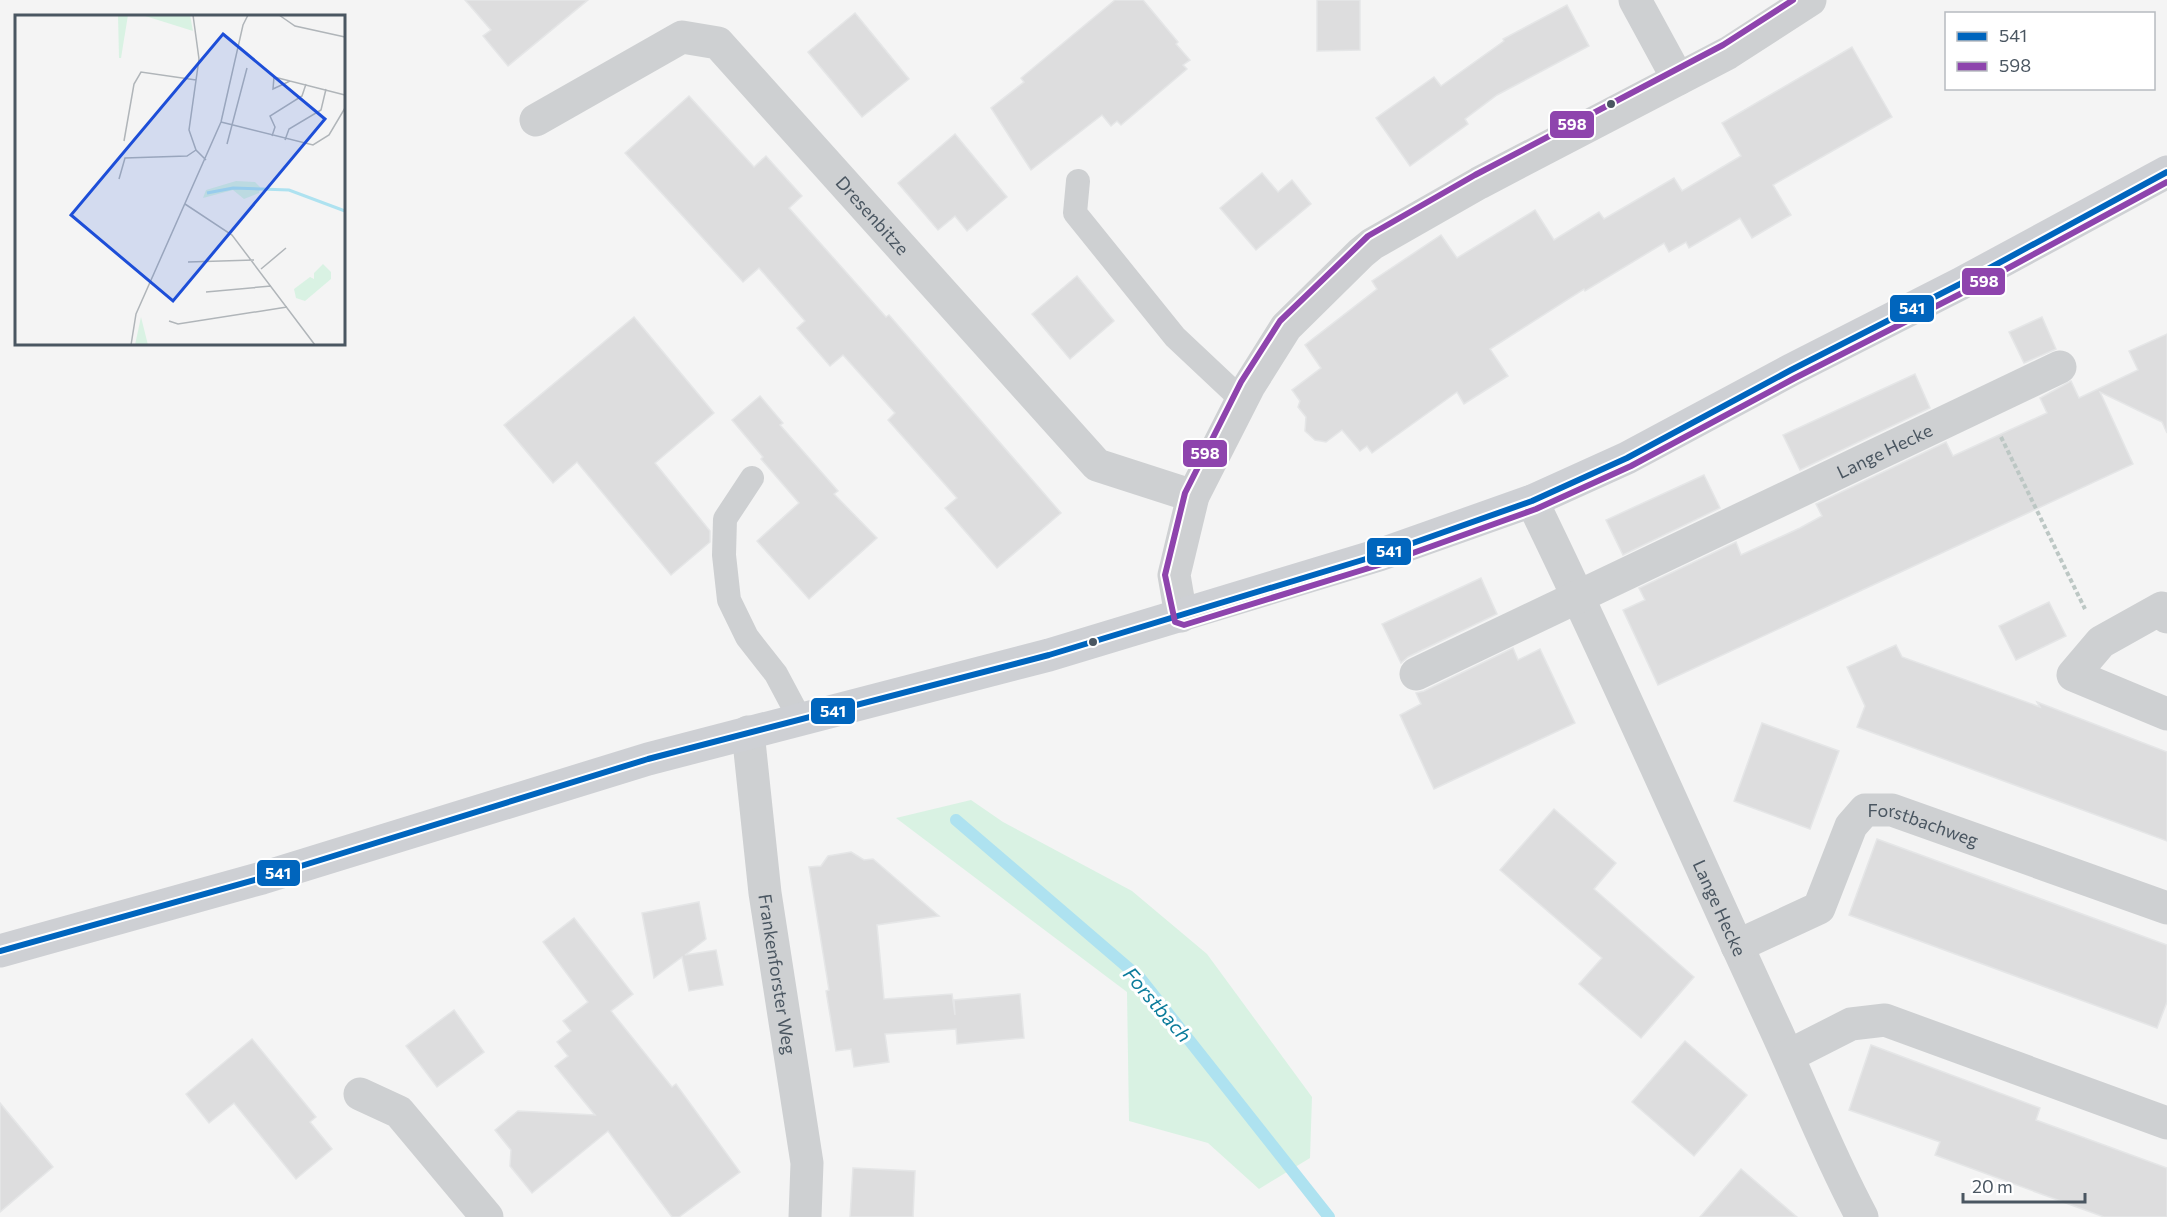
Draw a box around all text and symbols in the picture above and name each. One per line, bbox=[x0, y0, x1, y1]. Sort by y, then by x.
legend bbox=[1945, 12, 2155, 90]
inset map bbox=[15, 15, 345, 345]
text: 541 bbox=[1999, 24, 2027, 46]
text: 598 bbox=[1999, 54, 2031, 76]
unlabelled marker bbox=[1605, 98, 1617, 110]
line badge: 598 bbox=[1549, 110, 1595, 139]
text: 598 bbox=[1557, 114, 1587, 133]
street label: Dresenbitze bbox=[832, 171, 914, 259]
line badge: 598 bbox=[1961, 267, 2006, 296]
text: 598 bbox=[1969, 271, 1999, 290]
line badge: 541 bbox=[1889, 294, 1935, 323]
text: 541 bbox=[1899, 298, 1925, 317]
street label: Lange Hecke bbox=[1833, 418, 1936, 483]
line badge: 598 bbox=[1182, 439, 1228, 468]
text: 598 bbox=[1190, 443, 1220, 462]
line badge: 541 bbox=[1366, 537, 1412, 566]
text: 541 bbox=[1376, 541, 1402, 560]
unlabelled marker bbox=[1087, 636, 1099, 648]
line badge: 541 bbox=[810, 697, 856, 725]
text: 541 bbox=[820, 701, 846, 720]
street label: Forstbachweg bbox=[1868, 799, 1982, 851]
street label: Lange Hecke bbox=[1688, 856, 1751, 959]
line badge: 541 bbox=[256, 859, 301, 887]
text: 541 bbox=[265, 863, 291, 882]
street label: Frankenforster Weg bbox=[754, 892, 801, 1056]
water label: Forstbach bbox=[1119, 962, 1197, 1046]
scale bar bbox=[1963, 1166, 2084, 1204]
text: 20 m bbox=[1972, 1175, 2013, 1197]

